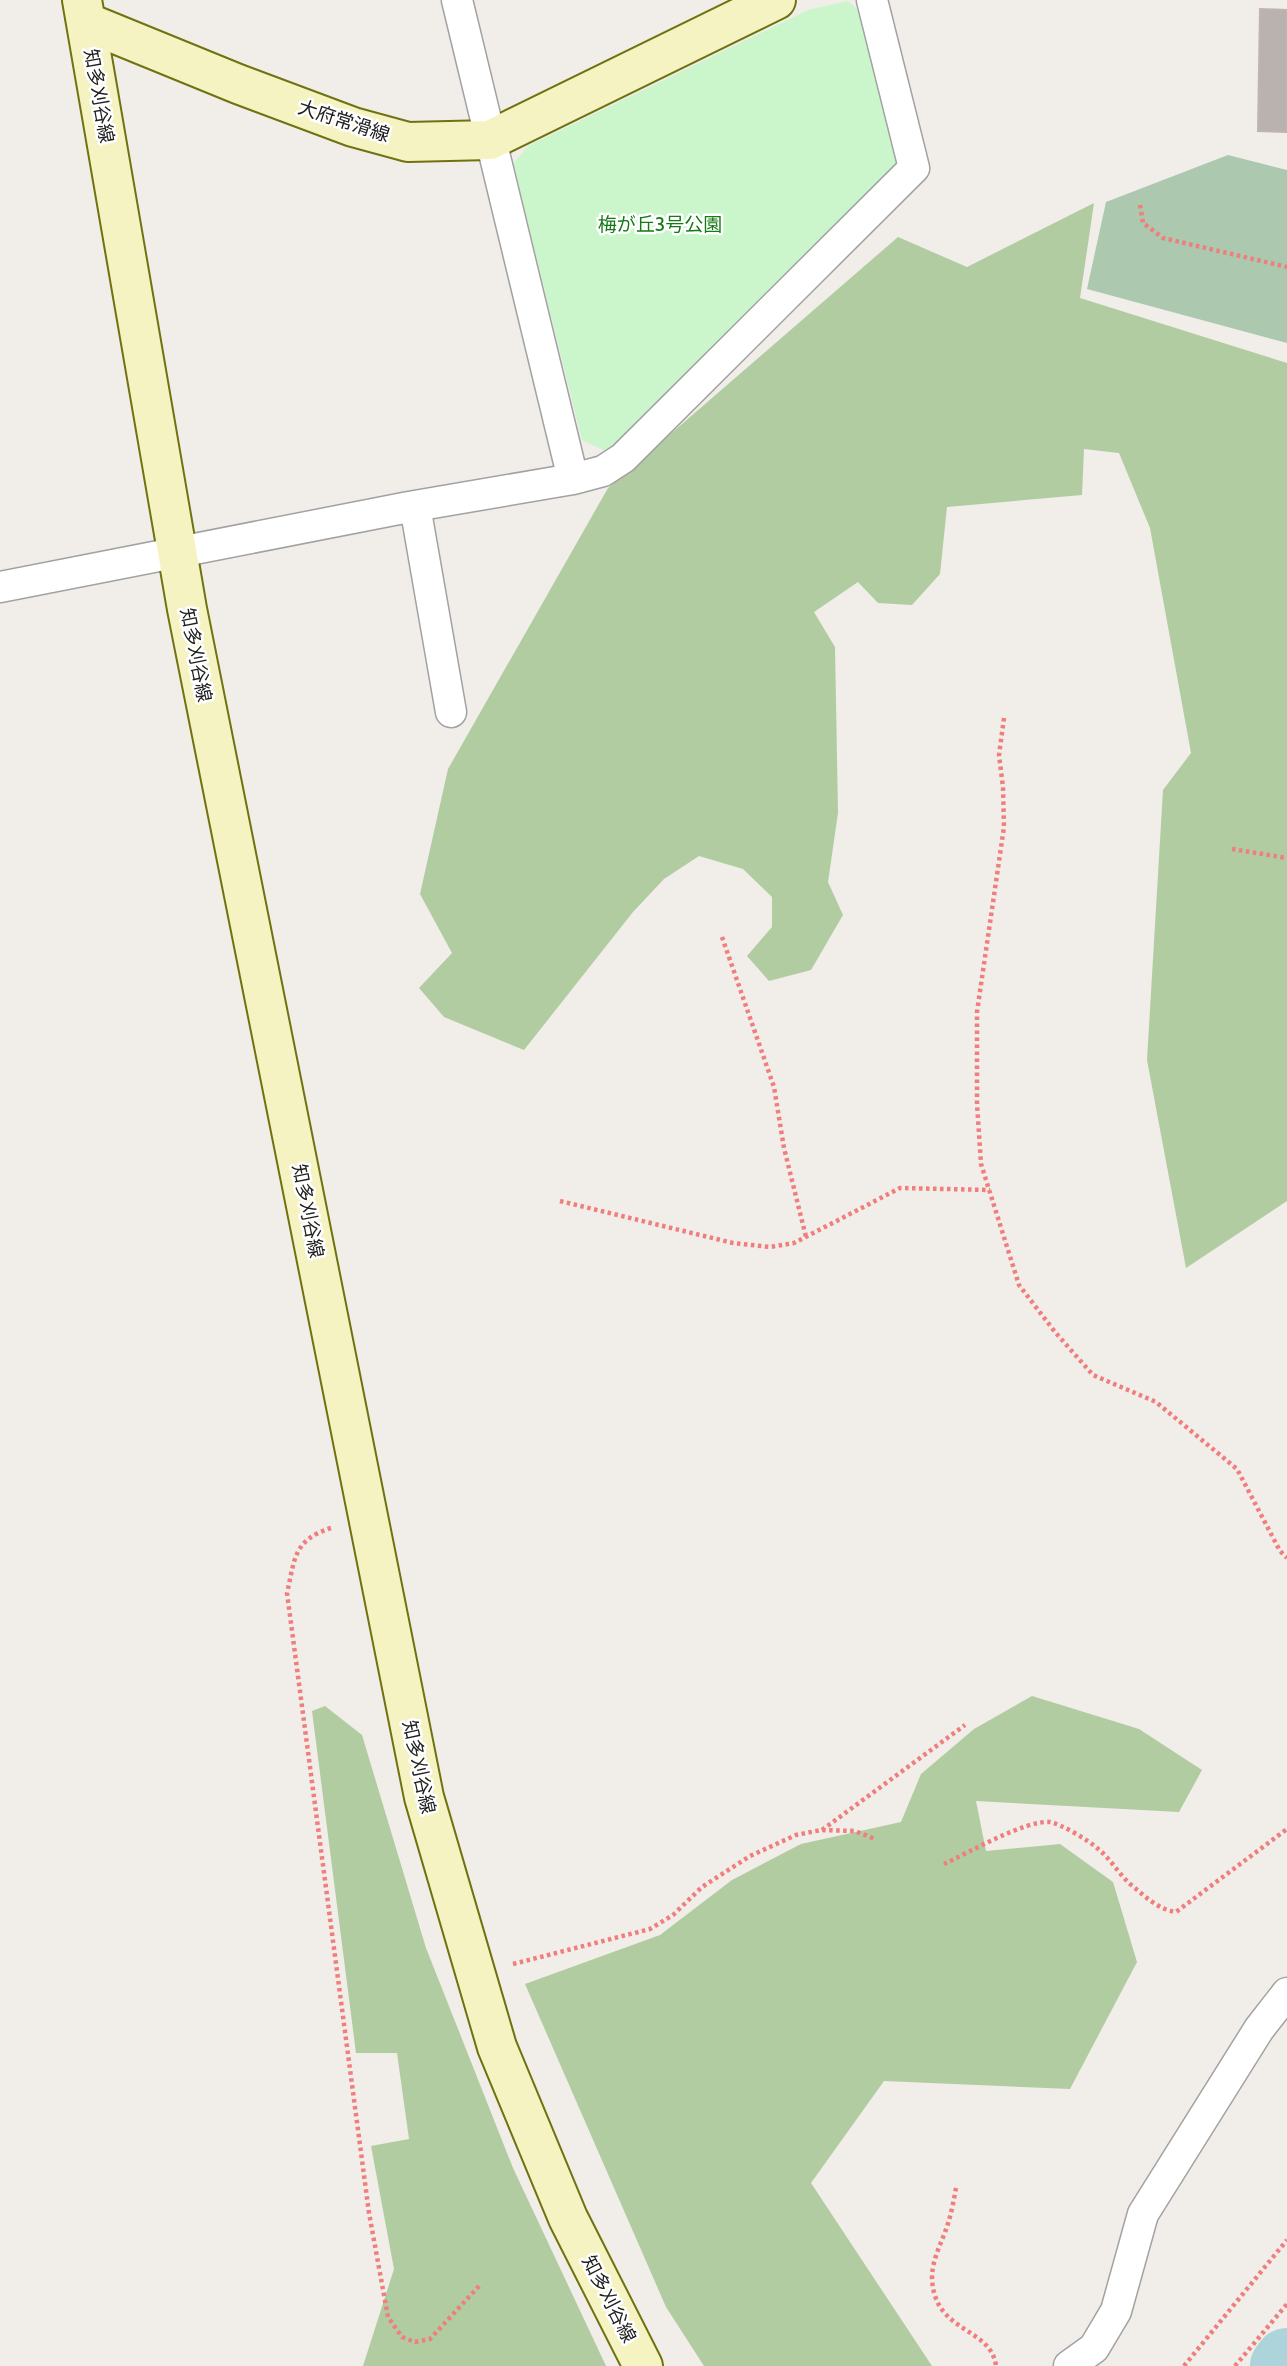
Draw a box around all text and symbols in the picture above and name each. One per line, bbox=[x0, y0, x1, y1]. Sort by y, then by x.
street label: 知多刈谷線 bbox=[79, 47, 119, 145]
street label: 大府常滑線 bbox=[295, 95, 393, 147]
park label: 梅が丘3号公園 bbox=[598, 213, 722, 236]
street label: 知多刈谷線 bbox=[176, 606, 216, 704]
street label: 知多刈谷線 bbox=[288, 1162, 328, 1260]
street label: 知多刈谷線 bbox=[398, 1718, 440, 1816]
street label: 知多刈谷線 bbox=[577, 2251, 641, 2347]

